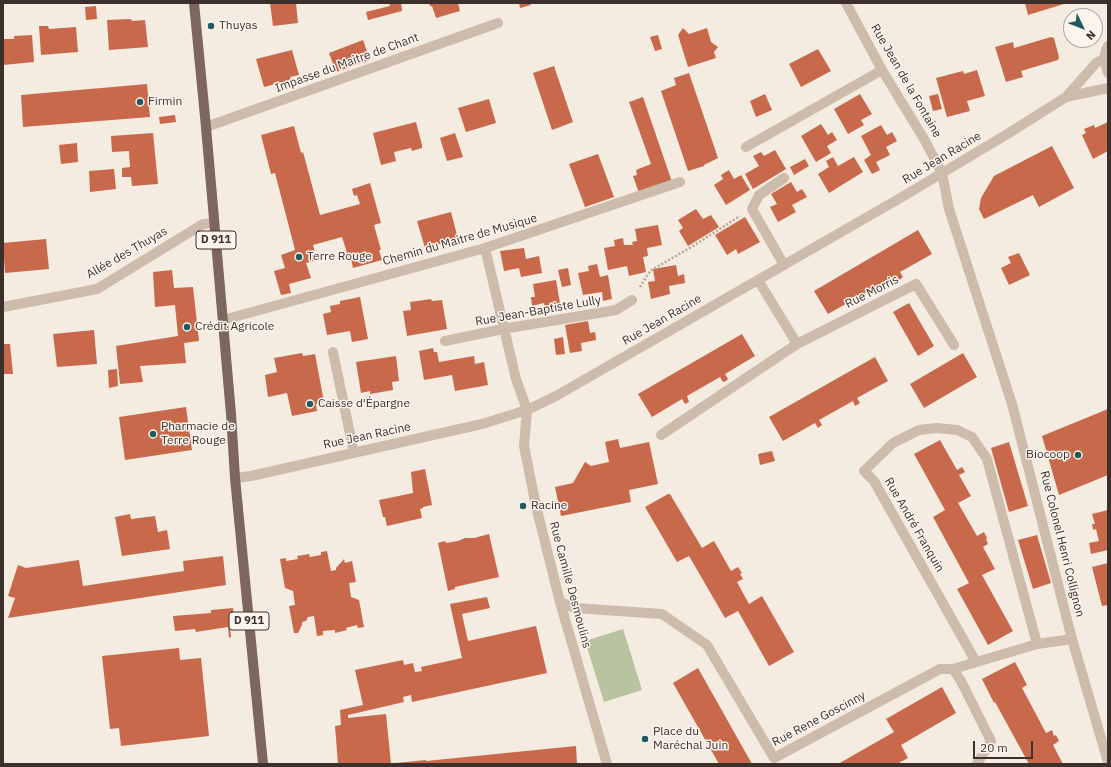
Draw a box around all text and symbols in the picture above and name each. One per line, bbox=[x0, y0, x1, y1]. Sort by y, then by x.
north arrow bbox=[1063, 8, 1103, 48]
place label: Thuyas bbox=[219, 19, 258, 33]
marker: Thuyas bbox=[206, 21, 216, 31]
street label: Rue Jean de la Fontaine bbox=[868, 22, 944, 140]
text: N bbox=[1083, 28, 1099, 43]
street label: Impasse du Maitre de Chant bbox=[273, 30, 421, 96]
place label: Firmin bbox=[148, 95, 182, 109]
marker: Firmin bbox=[135, 97, 145, 107]
street label: Rue Jean Racine bbox=[900, 129, 984, 187]
street label: Chemin du Maitre de Musique bbox=[381, 211, 539, 269]
street label: Allée des Thuyas bbox=[84, 224, 170, 282]
road number: D 911 bbox=[196, 231, 236, 249]
place label: Terre Rouge bbox=[307, 250, 372, 264]
marker: Terre Rouge bbox=[294, 252, 304, 262]
street label: Rue Morris bbox=[843, 272, 901, 312]
street label: Rue Jean Racine bbox=[620, 291, 704, 349]
street label: Rue Jean-Baptiste Lully bbox=[474, 293, 602, 329]
place label: Crédit Agricole bbox=[195, 320, 274, 334]
marker: Crédit Agricole bbox=[182, 322, 192, 332]
place label: Caisse d'Épargne bbox=[318, 397, 410, 411]
marker: Caisse d'Épargne bbox=[305, 399, 315, 409]
place label: Pharmacie de Terre Rouge bbox=[161, 420, 235, 448]
street label: Rue Jean Racine bbox=[322, 420, 412, 452]
marker: Pharmacie de Terre Rouge bbox=[148, 429, 158, 439]
place label: Biocoop bbox=[1026, 448, 1070, 462]
marker: Biocoop bbox=[1073, 450, 1083, 460]
street label: Rue Colonel Henri Collignon bbox=[1037, 469, 1087, 619]
street label: Rue André Franquin bbox=[881, 475, 947, 575]
place label: Racine bbox=[531, 499, 567, 513]
marker: Racine bbox=[518, 501, 528, 511]
street label: Rue Camille Desmoulins bbox=[546, 520, 594, 650]
road number: D 911 bbox=[229, 612, 269, 630]
street label: Rue Rene Goscinny bbox=[770, 688, 868, 750]
place label: Place du Maréchal Juin bbox=[653, 725, 728, 753]
scale bar bbox=[975, 733, 1035, 759]
marker: Place du Maréchal Juin bbox=[640, 734, 650, 744]
text: 20 m bbox=[980, 740, 1008, 755]

